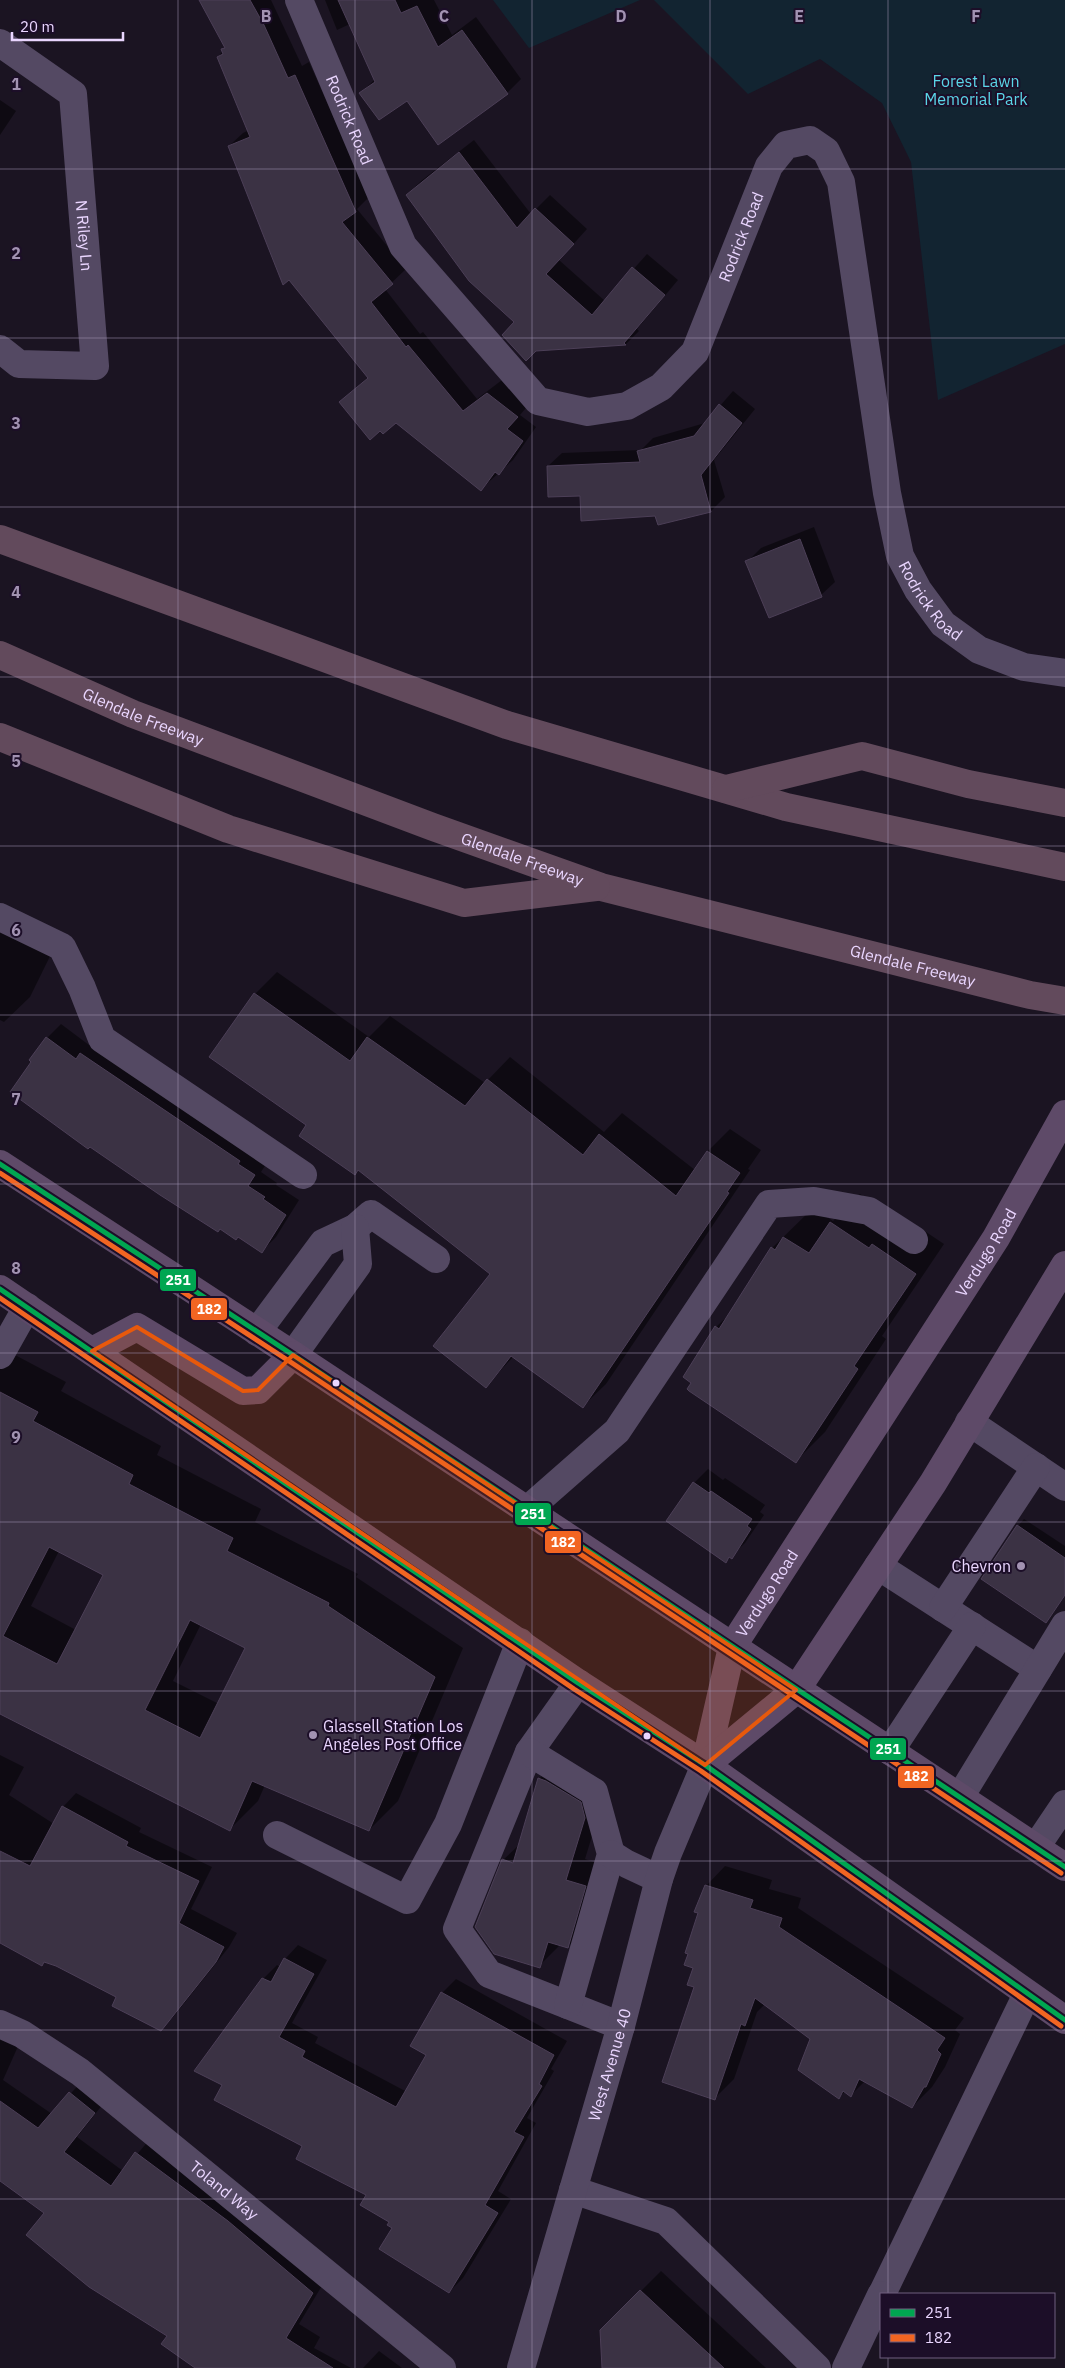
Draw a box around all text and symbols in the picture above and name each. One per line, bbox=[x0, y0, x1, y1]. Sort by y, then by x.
text: B bbox=[261, 6, 272, 26]
text: C bbox=[439, 6, 449, 26]
text: D bbox=[615, 6, 627, 26]
text: E bbox=[794, 6, 804, 26]
text: F bbox=[971, 6, 981, 26]
scale bar bbox=[12, 10, 124, 42]
text: 20 m bbox=[20, 17, 55, 36]
park label: Forest Lawn Memorial Park bbox=[924, 71, 1028, 109]
street label: Rodrick Road bbox=[322, 72, 377, 167]
text: 1 bbox=[11, 74, 21, 94]
street label: Rodrick Road bbox=[714, 189, 768, 285]
street label: N Riley Ln bbox=[72, 199, 97, 272]
text: 2 bbox=[11, 243, 21, 263]
text: 3 bbox=[11, 413, 21, 433]
street label: Rodrick Road bbox=[894, 558, 966, 645]
text: 4 bbox=[11, 582, 21, 602]
street label: Glendale Freeway bbox=[80, 683, 207, 750]
text: 5 bbox=[11, 751, 21, 771]
street label: Glendale Freeway bbox=[458, 828, 586, 890]
text: 6 bbox=[11, 920, 21, 940]
street label: Glendale Freeway bbox=[848, 940, 978, 991]
text: 7 bbox=[11, 1089, 21, 1109]
street label: Verdugo Road bbox=[951, 1205, 1020, 1300]
text: 8 bbox=[11, 1258, 21, 1278]
line badge: 251 bbox=[159, 1268, 197, 1292]
text: 251 bbox=[165, 1271, 191, 1289]
line badge: 182 bbox=[190, 1297, 228, 1321]
text: 182 bbox=[196, 1300, 222, 1318]
unlabelled marker bbox=[331, 1378, 341, 1388]
text: 9 bbox=[11, 1427, 21, 1447]
line badge: 251 bbox=[514, 1502, 552, 1526]
text: 251 bbox=[520, 1505, 546, 1523]
line badge: 182 bbox=[544, 1530, 582, 1554]
text: 182 bbox=[550, 1533, 576, 1551]
street label: Verdugo Road bbox=[731, 1546, 802, 1641]
place label: Chevron bbox=[952, 1556, 1011, 1576]
marker: Chevron bbox=[1015, 1560, 1027, 1572]
place label: Glassell Station Los Angeles Post Office bbox=[323, 1716, 463, 1754]
marker: Glassell Station Los Angeles Post Office bbox=[307, 1729, 319, 1741]
unlabelled marker bbox=[642, 1731, 652, 1741]
line badge: 251 bbox=[869, 1737, 907, 1761]
text: 251 bbox=[875, 1740, 901, 1758]
line badge: 182 bbox=[897, 1765, 935, 1789]
text: 182 bbox=[903, 1767, 929, 1785]
street label: West Avenue 40 bbox=[584, 2006, 635, 2123]
street label: Toland Way bbox=[186, 2156, 263, 2224]
legend bbox=[880, 2293, 1055, 2358]
text: 251 bbox=[925, 2303, 952, 2322]
text: 182 bbox=[925, 2328, 952, 2347]

